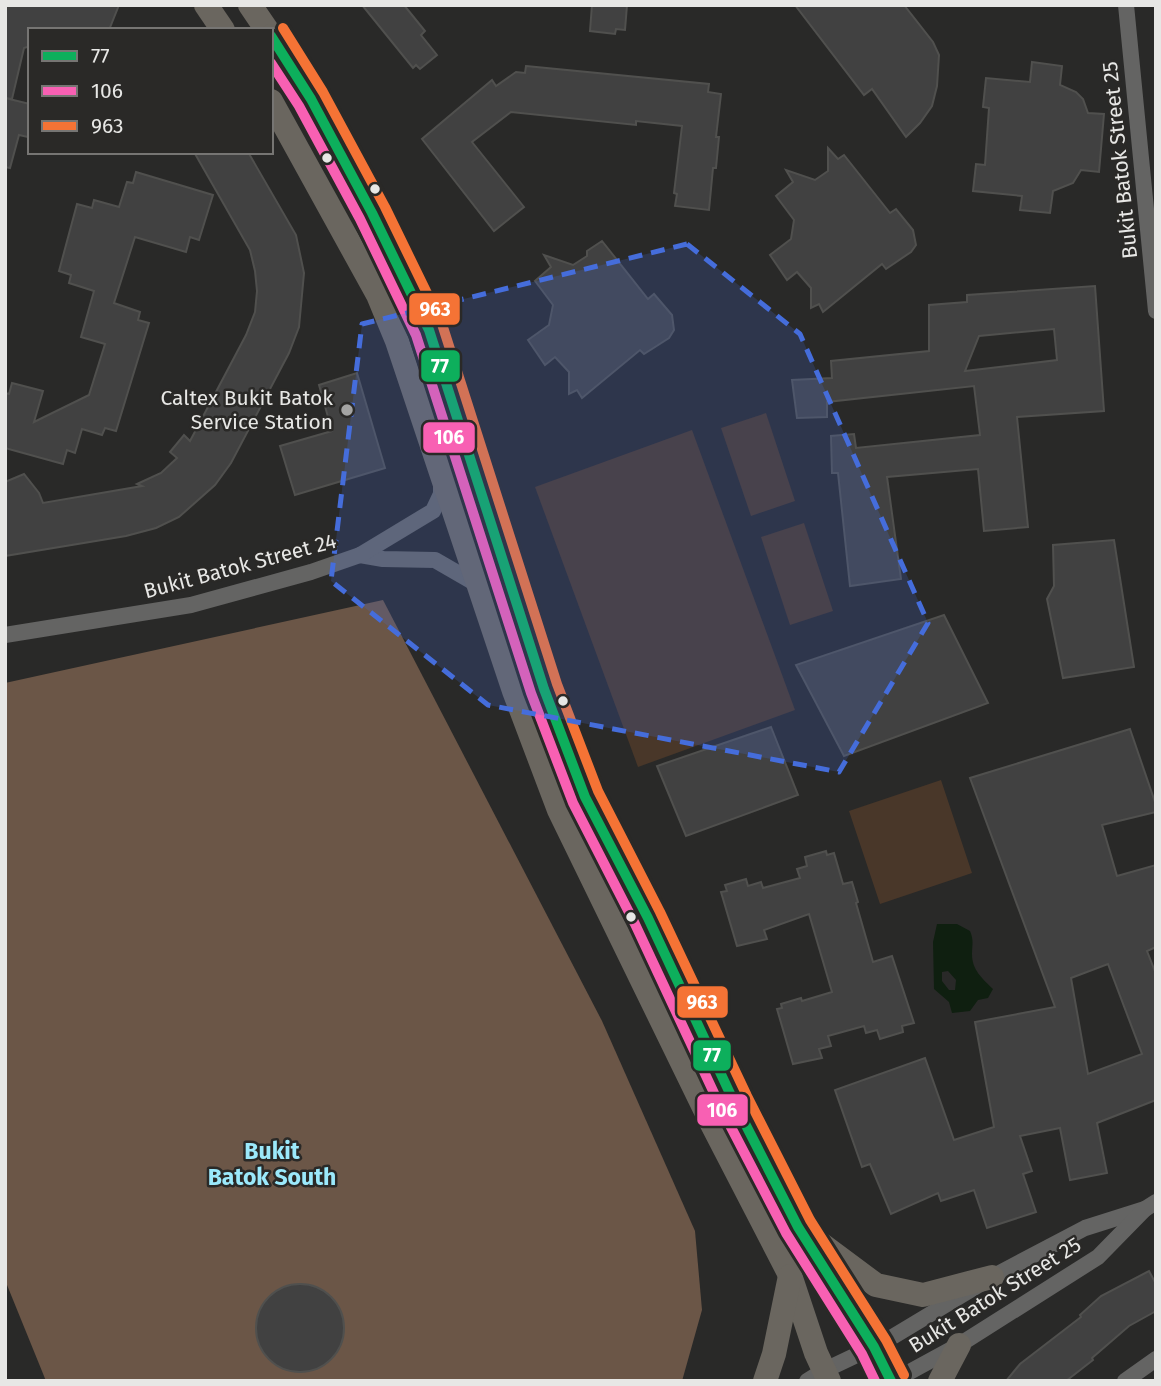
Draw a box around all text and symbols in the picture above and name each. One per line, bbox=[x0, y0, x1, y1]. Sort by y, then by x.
legend bbox=[28, 28, 273, 154]
text: 77 bbox=[91, 43, 110, 69]
street label: Bukit Batok Street 25 bbox=[1097, 60, 1143, 260]
text: 106 bbox=[91, 78, 123, 104]
text: 963 bbox=[91, 113, 124, 139]
unlabelled marker bbox=[320, 151, 334, 165]
unlabelled marker bbox=[368, 182, 382, 196]
line badge: 963 bbox=[408, 292, 461, 326]
text: 963 bbox=[419, 298, 451, 321]
line badge: 77 bbox=[420, 349, 461, 383]
text: 77 bbox=[431, 355, 449, 378]
place label: Caltex Bukit Batok Service Station bbox=[161, 385, 333, 435]
marker: Caltex Bukit Batok Service Station bbox=[339, 402, 355, 418]
line badge: 106 bbox=[422, 421, 476, 454]
text: 106 bbox=[434, 426, 465, 449]
street label: Bukit Batok Street 24 bbox=[141, 528, 339, 604]
unlabelled marker bbox=[556, 694, 570, 708]
unlabelled marker bbox=[624, 910, 638, 924]
line badge: 963 bbox=[676, 985, 729, 1019]
text: 963 bbox=[686, 991, 718, 1014]
line badge: 77 bbox=[692, 1039, 732, 1072]
text: 77 bbox=[703, 1044, 721, 1067]
line badge: 106 bbox=[696, 1093, 749, 1127]
text: 106 bbox=[707, 1099, 738, 1122]
district label: Bukit Batok South bbox=[208, 1137, 336, 1191]
street label: Bukit Batok Street 25 bbox=[904, 1231, 1086, 1359]

